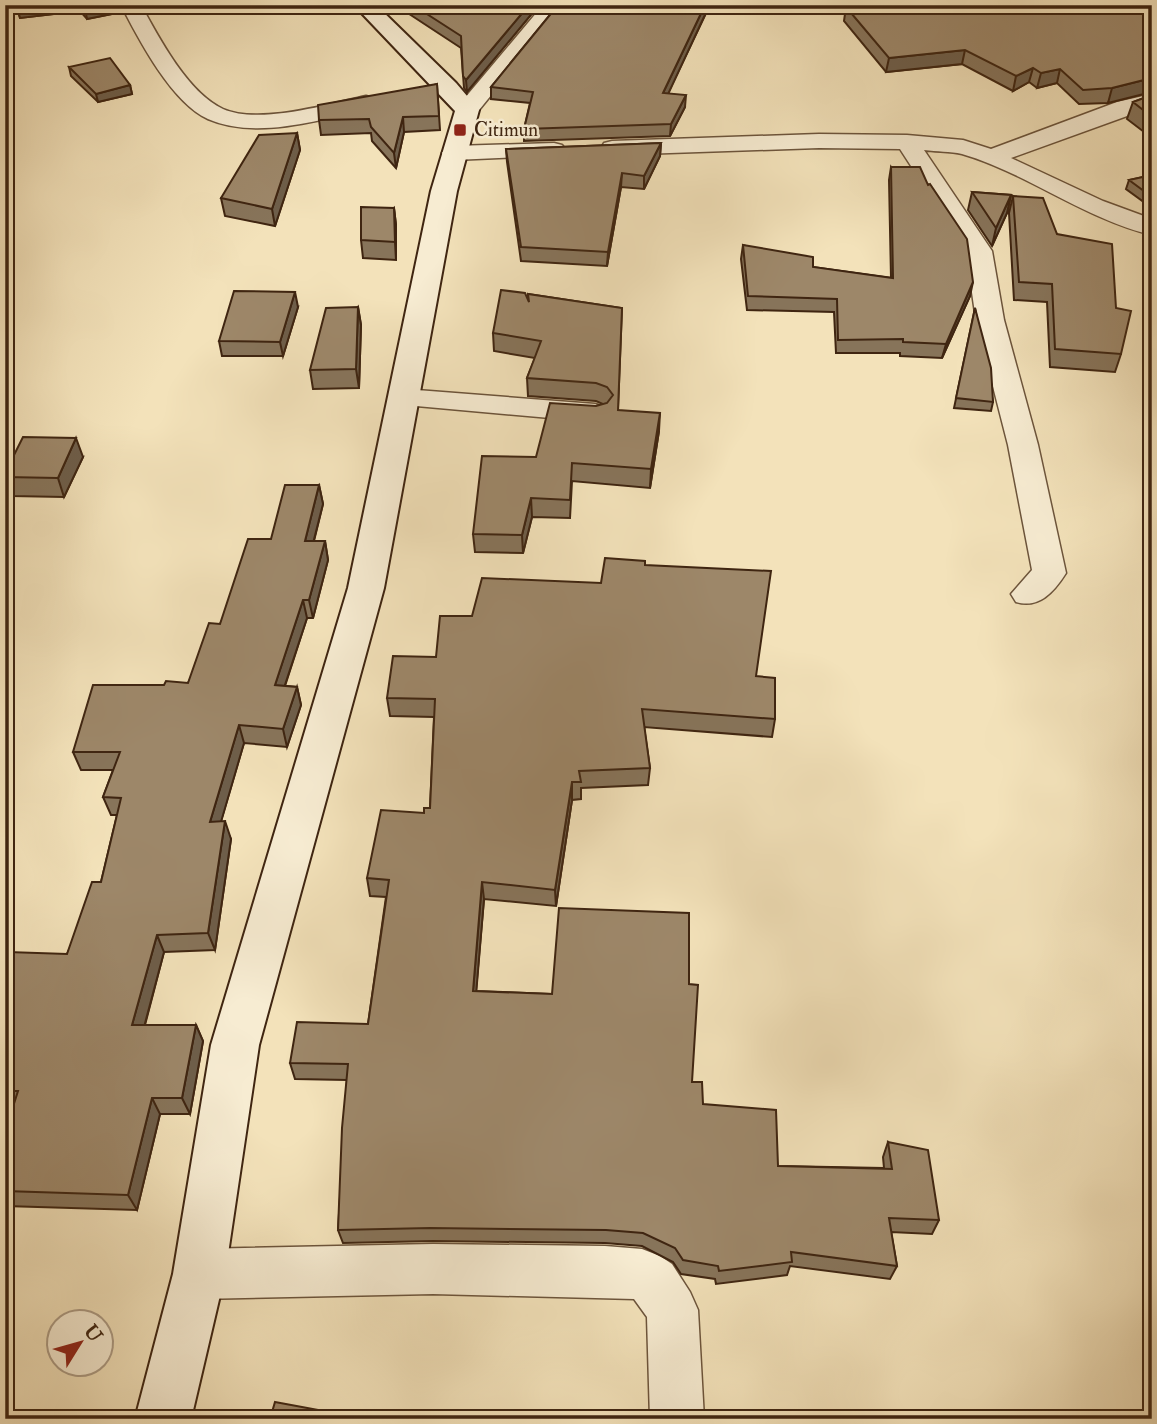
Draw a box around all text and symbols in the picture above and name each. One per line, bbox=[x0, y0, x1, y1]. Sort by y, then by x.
place label: Citimun bbox=[474, 118, 538, 142]
marker: Citimun bbox=[452, 122, 468, 138]
north arrow bbox=[46, 1308, 116, 1378]
text: U bbox=[78, 1320, 107, 1347]

